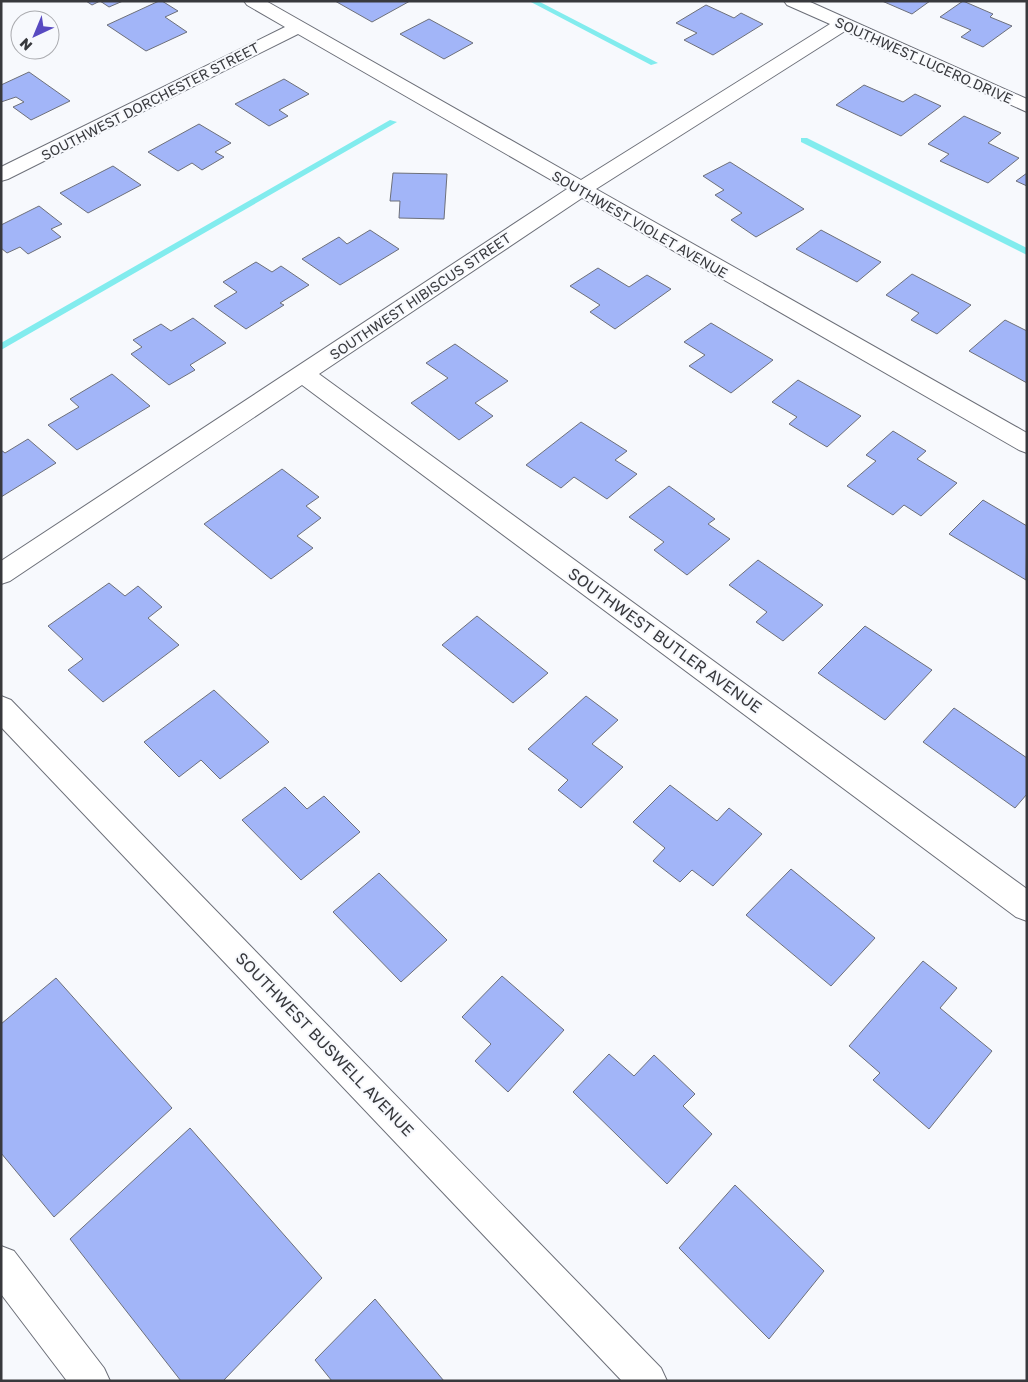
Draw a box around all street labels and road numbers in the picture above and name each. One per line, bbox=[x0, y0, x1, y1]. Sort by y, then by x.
street label: SOUTHWEST LUCERO DRIVE bbox=[833, 13, 1015, 107]
street label: SOUTHWEST DORCHESTER STREET bbox=[38, 38, 262, 164]
street label: SOUTHWEST VIOLET AVENUE bbox=[549, 167, 731, 281]
street label: SOUTHWEST HIBISCUS STREET bbox=[326, 229, 514, 363]
street label: SOUTHWEST BUTLER AVENUE bbox=[564, 563, 766, 717]
street label: SOUTHWEST BUSWELL AVENUE bbox=[232, 948, 418, 1140]

